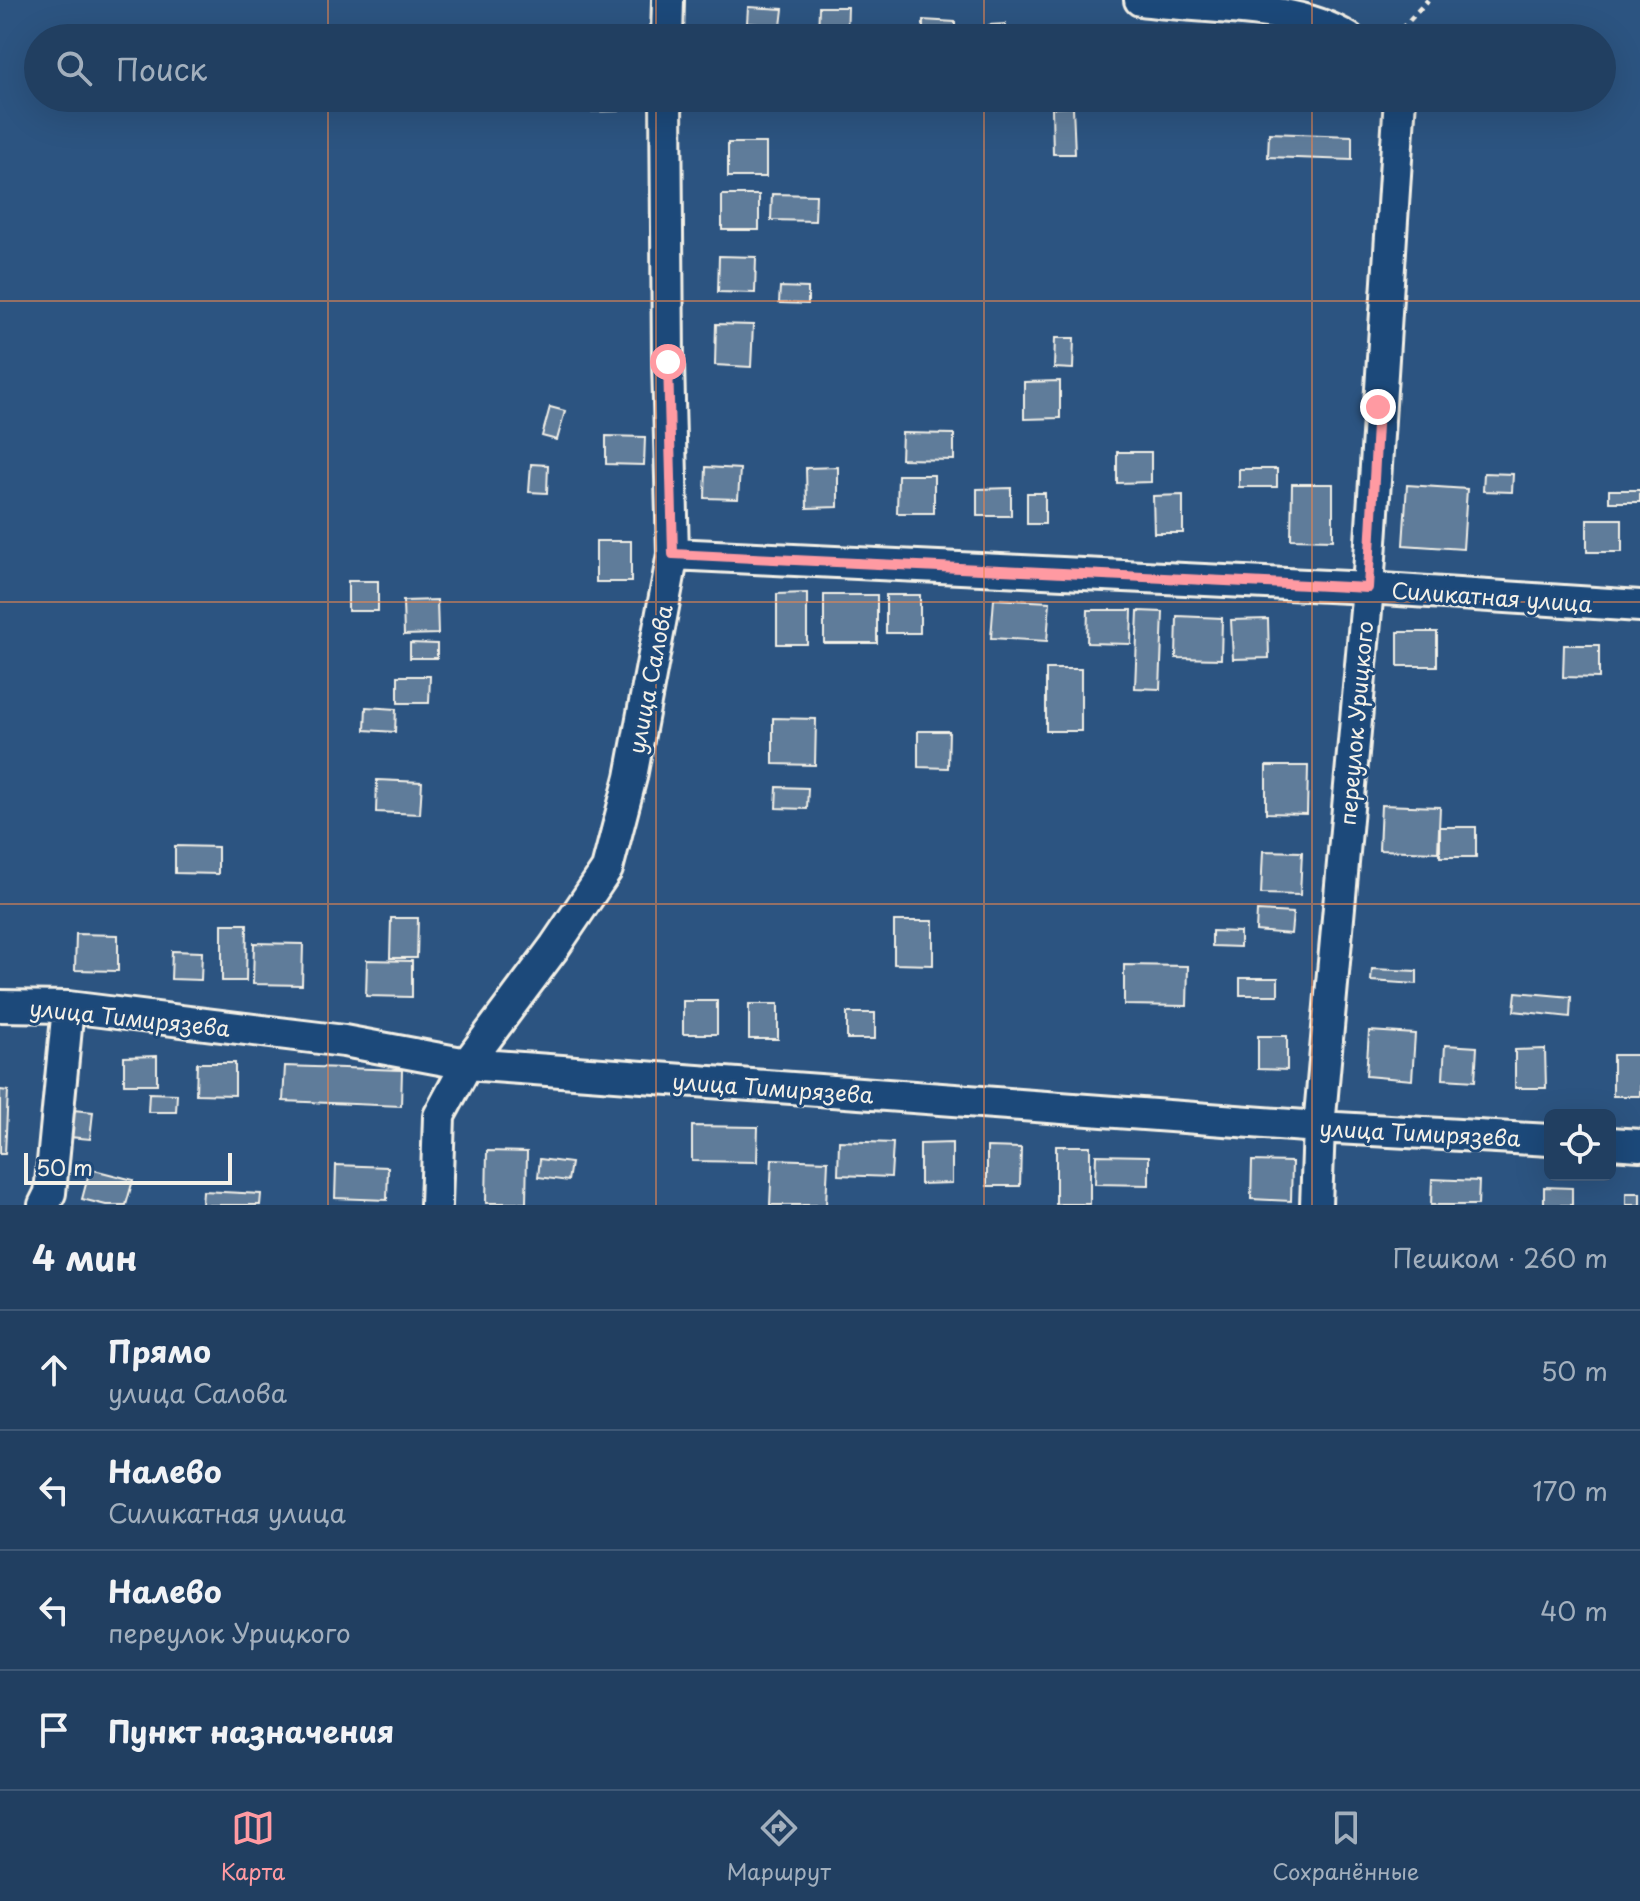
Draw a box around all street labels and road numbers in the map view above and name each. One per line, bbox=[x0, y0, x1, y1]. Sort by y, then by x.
street label: Силикатная улица bbox=[1391, 573, 1594, 619]
street label: улица Салова bbox=[618, 601, 680, 756]
street label: переулок Урицкого bbox=[1330, 619, 1380, 827]
street label: улица Тимирязева bbox=[28, 990, 232, 1044]
street label: улица Тимирязева bbox=[671, 1064, 875, 1111]
street label: улица Тимирязева bbox=[1319, 1110, 1522, 1154]

